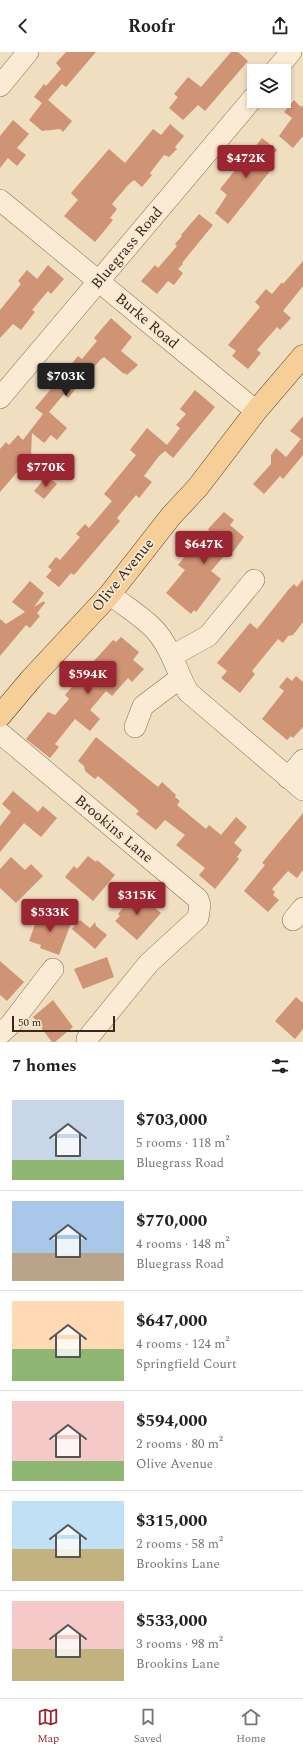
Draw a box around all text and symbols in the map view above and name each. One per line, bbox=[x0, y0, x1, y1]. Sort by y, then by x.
text: Roofr bbox=[128, 13, 175, 40]
icon: back bbox=[12, 15, 34, 37]
icon: share bbox=[269, 15, 291, 37]
map controls bbox=[247, 64, 291, 108]
button: layers bbox=[247, 64, 291, 108]
pin: $472K bbox=[218, 145, 274, 179]
text: $472K bbox=[226, 148, 266, 168]
street label: Bluegrass Road bbox=[86, 202, 168, 294]
street label: Burke Road bbox=[110, 287, 184, 355]
pin: $703K bbox=[38, 363, 94, 397]
text: $703K bbox=[46, 366, 86, 386]
pin: $770K bbox=[18, 454, 74, 488]
text: $770K bbox=[26, 457, 66, 477]
pin: $647K bbox=[176, 531, 232, 565]
street label: Olive Avenue bbox=[86, 533, 160, 617]
text: $647K bbox=[184, 534, 224, 554]
pin: $594K bbox=[60, 661, 116, 695]
text: $594K bbox=[68, 664, 108, 684]
street label: Brookins Lane bbox=[70, 789, 158, 869]
pin: $315K bbox=[109, 882, 165, 916]
text: $315K bbox=[117, 885, 157, 905]
pin: $533K bbox=[22, 899, 78, 933]
text: $533K bbox=[30, 902, 70, 922]
scale bar bbox=[12, 1014, 115, 1033]
text: 50 m bbox=[18, 1014, 41, 1031]
text: 7 homes bbox=[12, 1053, 77, 1079]
icon: filters bbox=[269, 1055, 291, 1077]
text: $703,000 bbox=[136, 1107, 207, 1133]
icon: home bbox=[44, 1116, 92, 1164]
text: 5 rooms · 118 m² bbox=[136, 1133, 230, 1153]
text: Bluegrass Road bbox=[136, 1153, 224, 1173]
text: $770,000 bbox=[136, 1208, 207, 1234]
icon: home bbox=[44, 1217, 92, 1265]
text: 4 rooms · 148 m² bbox=[136, 1234, 230, 1254]
text: Bluegrass Road bbox=[136, 1254, 224, 1274]
text: $647,000 bbox=[136, 1308, 207, 1334]
icon: home bbox=[44, 1317, 92, 1365]
text: 4 rooms · 124 m² bbox=[136, 1334, 230, 1354]
text: Springfield Court bbox=[136, 1354, 237, 1374]
text: $594,000 bbox=[136, 1408, 207, 1434]
icon: home bbox=[44, 1417, 92, 1465]
text: 2 rooms · 80 m² bbox=[136, 1434, 223, 1454]
text: Olive Avenue bbox=[136, 1454, 213, 1474]
text: $315,000 bbox=[136, 1508, 207, 1534]
icon: home bbox=[44, 1517, 92, 1565]
text: 2 rooms · 58 m² bbox=[136, 1534, 223, 1554]
text: Brookins Lane bbox=[136, 1554, 220, 1574]
text: $533,000 bbox=[136, 1608, 207, 1634]
icon: home bbox=[44, 1617, 92, 1665]
text: 3 rooms · 98 m² bbox=[136, 1634, 223, 1654]
text: Brookins Lane bbox=[136, 1654, 220, 1674]
tab: Map bbox=[37, 1706, 59, 1747]
tab: Saved bbox=[134, 1706, 162, 1747]
tab: Home bbox=[236, 1706, 266, 1747]

